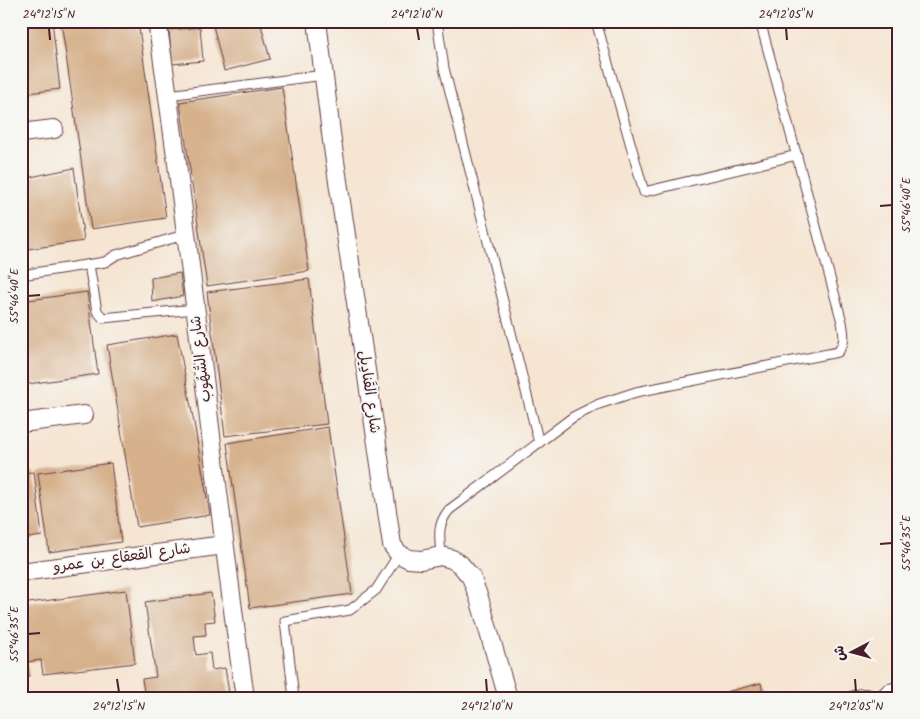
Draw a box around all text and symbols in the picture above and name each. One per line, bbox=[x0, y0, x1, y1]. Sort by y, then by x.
text: 24°12'15"N bbox=[23, 5, 75, 24]
text: 24°12'10"N bbox=[391, 5, 443, 24]
text: 24°12'05"N bbox=[759, 5, 813, 24]
text: 55°46'40"E bbox=[897, 176, 916, 233]
text: 55°46'40"E bbox=[5, 267, 24, 324]
street label: شارع السُّهُوب bbox=[184, 314, 218, 404]
street label: شارع القَنادِيل bbox=[351, 349, 387, 435]
text: 55°46'35"E bbox=[897, 514, 916, 571]
street label: شارع القعقاع بن عمرو bbox=[51, 536, 192, 580]
text: 55°46'35"E bbox=[5, 605, 24, 662]
north arrow bbox=[828, 626, 878, 676]
text: ش bbox=[828, 644, 852, 662]
text: 24°12'15"N bbox=[93, 697, 145, 716]
text: 24°12'10"N bbox=[461, 697, 513, 716]
text: 24°12'05"N bbox=[829, 697, 883, 716]

